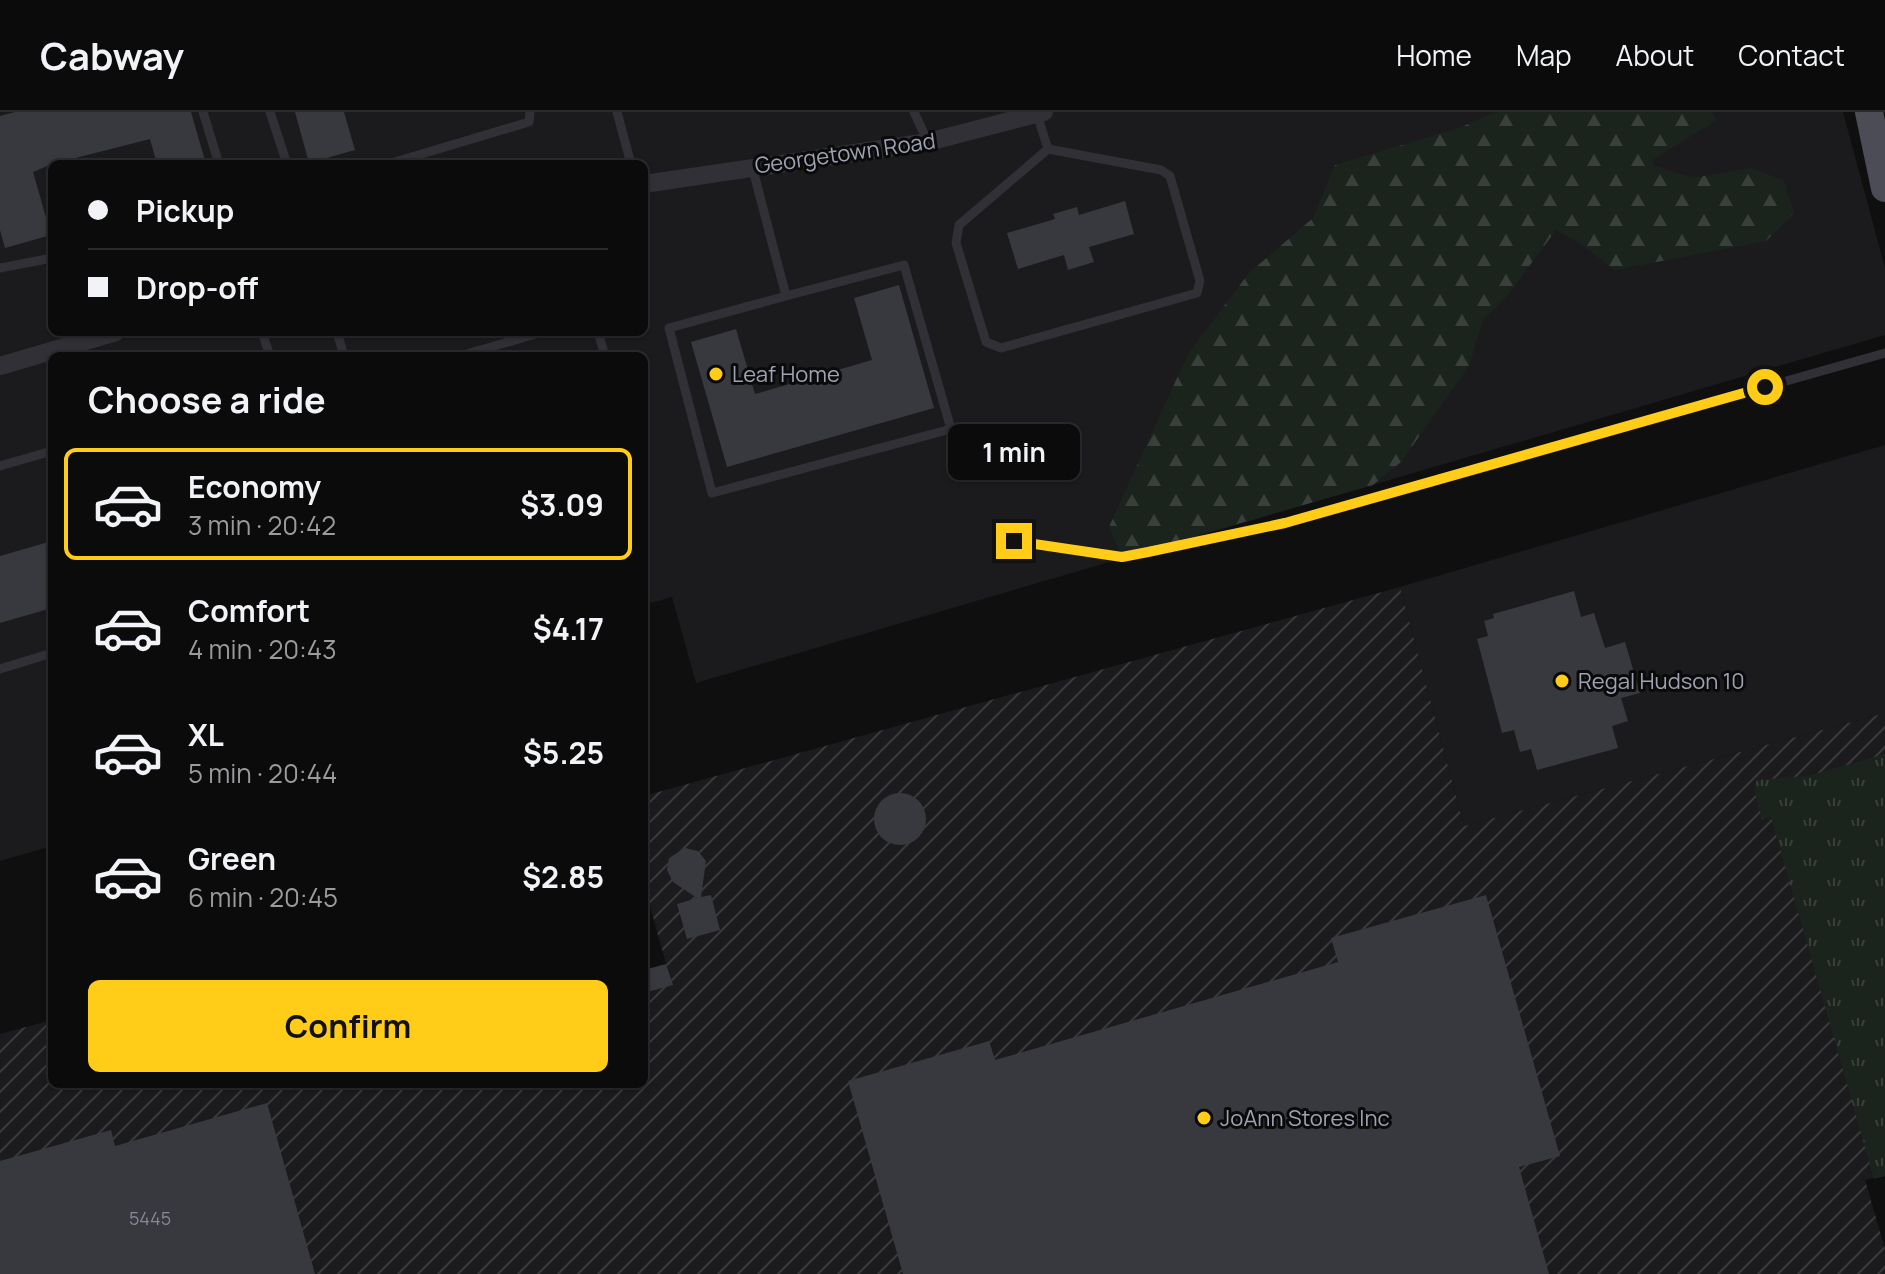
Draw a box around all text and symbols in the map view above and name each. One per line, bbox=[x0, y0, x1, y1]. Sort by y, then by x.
text: Cabway bbox=[40, 29, 184, 81]
text: Home bbox=[1396, 36, 1472, 74]
text: Map bbox=[1516, 36, 1572, 74]
text: About bbox=[1616, 36, 1694, 74]
text: Contact bbox=[1738, 36, 1845, 74]
street label: Georgetown Road bbox=[753, 125, 937, 181]
text: Pickup bbox=[136, 190, 234, 231]
text: Drop-off bbox=[136, 267, 258, 308]
place label: Leaf Home bbox=[732, 359, 840, 389]
marker: Leaf Home bbox=[707, 365, 725, 383]
route start bbox=[1747, 369, 1783, 405]
text: Choose a ride bbox=[88, 375, 326, 424]
callout: 1 min bbox=[948, 425, 1080, 481]
text: 1 min bbox=[982, 434, 1046, 470]
text: Economy bbox=[188, 466, 321, 507]
icon: car bbox=[92, 468, 164, 540]
text: $3.09 bbox=[520, 484, 604, 525]
text: 3 min · 20:42 bbox=[188, 507, 336, 543]
route end bbox=[996, 523, 1032, 559]
text: Comfort bbox=[188, 590, 310, 631]
icon: car bbox=[92, 592, 164, 664]
text: $4.17 bbox=[533, 608, 604, 649]
text: 4 min · 20:43 bbox=[188, 631, 337, 667]
place label: Regal Hudson 10 bbox=[1578, 666, 1745, 696]
marker: Regal Hudson 10 bbox=[1553, 672, 1571, 690]
text: XL bbox=[188, 714, 224, 755]
icon: car bbox=[92, 716, 164, 788]
text: $5.25 bbox=[523, 732, 604, 773]
text: 5 min · 20:44 bbox=[188, 755, 337, 791]
text: Green bbox=[188, 838, 276, 879]
icon: car bbox=[92, 840, 164, 912]
text: $2.85 bbox=[522, 856, 604, 897]
text: 6 min · 20:45 bbox=[188, 879, 338, 915]
button: Confirm bbox=[88, 980, 608, 1072]
place label: JoAnn Stores Inc bbox=[1220, 1103, 1390, 1133]
marker: JoAnn Stores Inc bbox=[1195, 1109, 1213, 1127]
house number: 5445 bbox=[129, 1206, 171, 1230]

